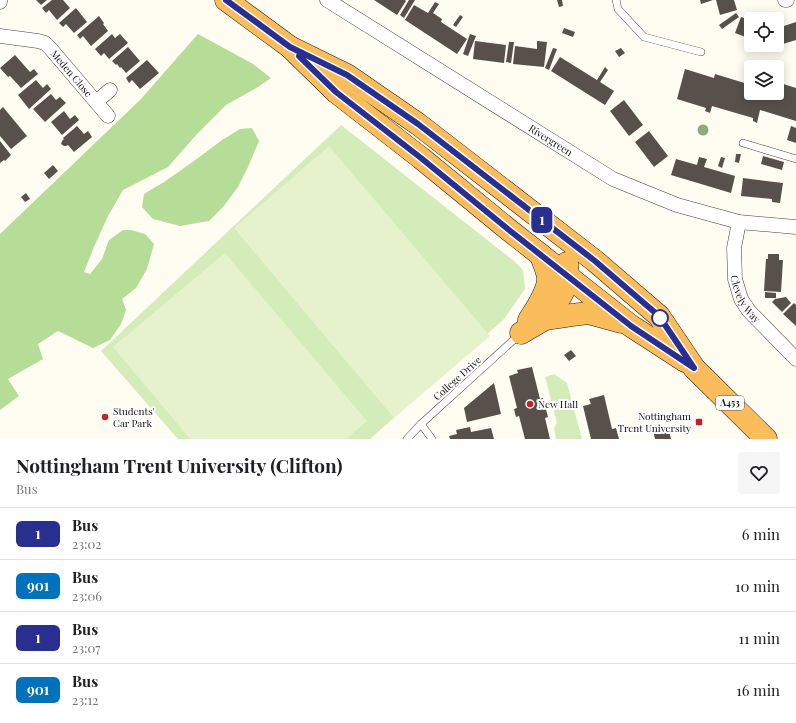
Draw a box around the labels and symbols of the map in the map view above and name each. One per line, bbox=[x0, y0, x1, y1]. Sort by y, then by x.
street label: Meden Close bbox=[48, 47, 96, 100]
street label: Rivergreen bbox=[526, 121, 575, 159]
line badge: 1 bbox=[529, 207, 555, 233]
street label: Clevely Way bbox=[728, 275, 764, 326]
unlabelled marker bbox=[651, 309, 669, 327]
street label: College Drive bbox=[430, 353, 484, 403]
road number: A453 bbox=[716, 396, 744, 410]
place label: New Hall bbox=[538, 397, 578, 411]
marker: New Hall bbox=[525, 399, 535, 409]
place label: Students' Car Park bbox=[113, 404, 155, 430]
place label: Nottingham Trent University bbox=[618, 409, 691, 435]
marker: Students' Car Park bbox=[100, 412, 110, 422]
marker: Nottingham Trent University bbox=[694, 417, 704, 427]

